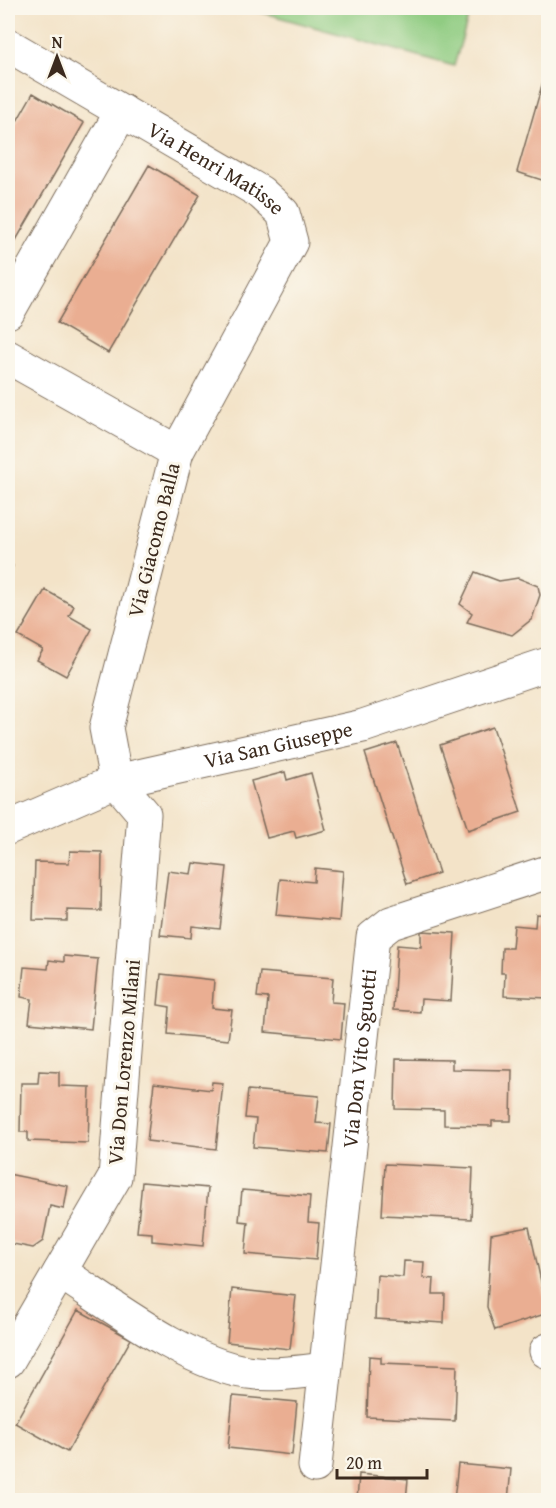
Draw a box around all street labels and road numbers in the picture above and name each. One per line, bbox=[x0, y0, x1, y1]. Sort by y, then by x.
street label: Via Henri Matisse bbox=[142, 114, 292, 222]
street label: Via Giacomo Balla bbox=[119, 459, 188, 621]
street label: Via San Giuseppe bbox=[201, 713, 355, 776]
street label: Via Don Lorenzo Milani bbox=[99, 958, 148, 1166]
street label: Via Don Vito Sguotti bbox=[334, 967, 384, 1150]

